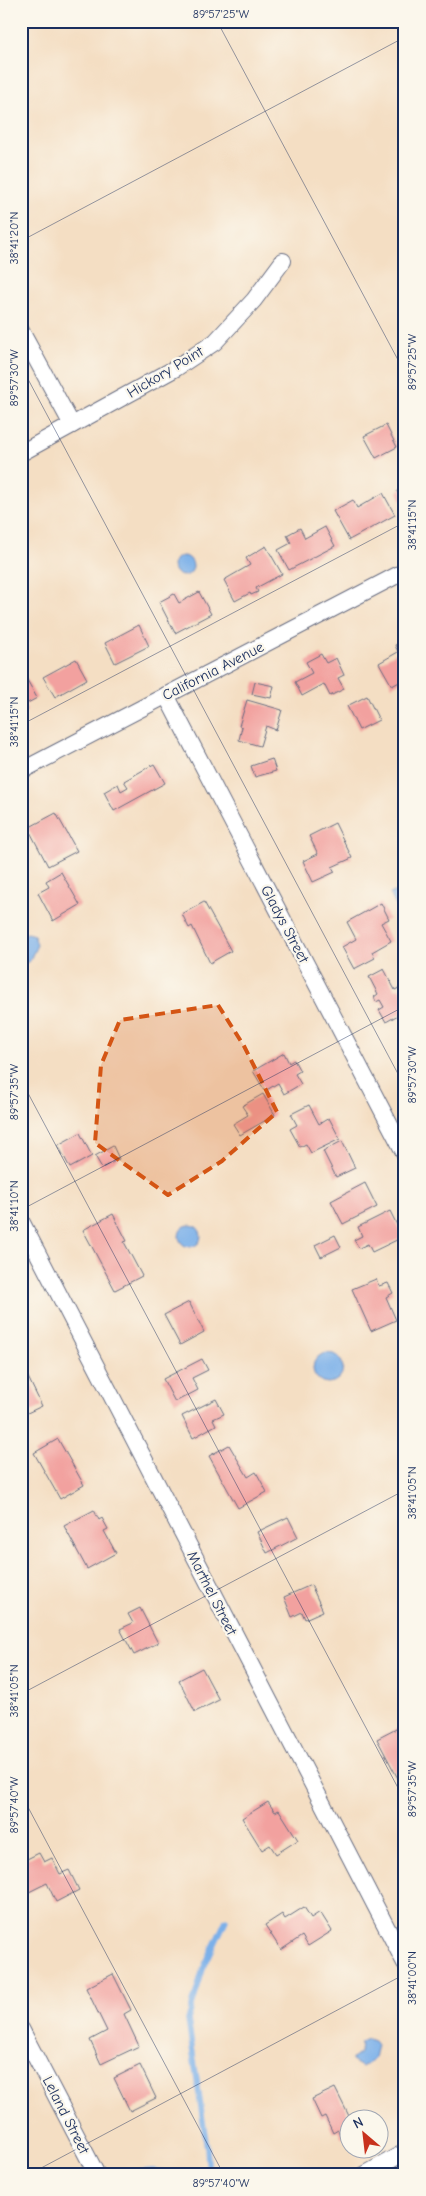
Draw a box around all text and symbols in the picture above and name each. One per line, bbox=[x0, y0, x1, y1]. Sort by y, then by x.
text: 89°57'25"W bbox=[193, 7, 250, 21]
text: 38°41'20"N bbox=[7, 212, 21, 264]
text: 89°57'25"W bbox=[405, 333, 419, 390]
street label: Hickory Point bbox=[124, 342, 207, 402]
text: 89°57'30"W bbox=[7, 349, 21, 407]
text: 38°41'15"N bbox=[405, 500, 419, 550]
street label: California Avenue bbox=[159, 637, 267, 704]
text: 38°41'15"N bbox=[7, 697, 21, 747]
street label: Gladys Street bbox=[257, 882, 313, 966]
text: 89°57'30"W bbox=[405, 1046, 419, 1104]
text: 89°57'35"W bbox=[7, 1063, 21, 1120]
text: 38°41'10"N bbox=[7, 1180, 21, 1232]
text: 38°41'05"N bbox=[405, 1466, 419, 1520]
street label: Marthel Street bbox=[183, 1548, 241, 1639]
text: 38°41'05"N bbox=[7, 1664, 21, 1718]
text: 89°57'35"W bbox=[405, 1760, 419, 1817]
text: 89°57'40"W bbox=[7, 1776, 21, 1833]
text: 38°41'00"N bbox=[405, 1951, 419, 2005]
street label: Leland Street bbox=[39, 2073, 94, 2157]
north arrow bbox=[338, 2108, 388, 2158]
text: N bbox=[350, 2113, 366, 2133]
text: 89°57'40"W bbox=[193, 2176, 250, 2190]

